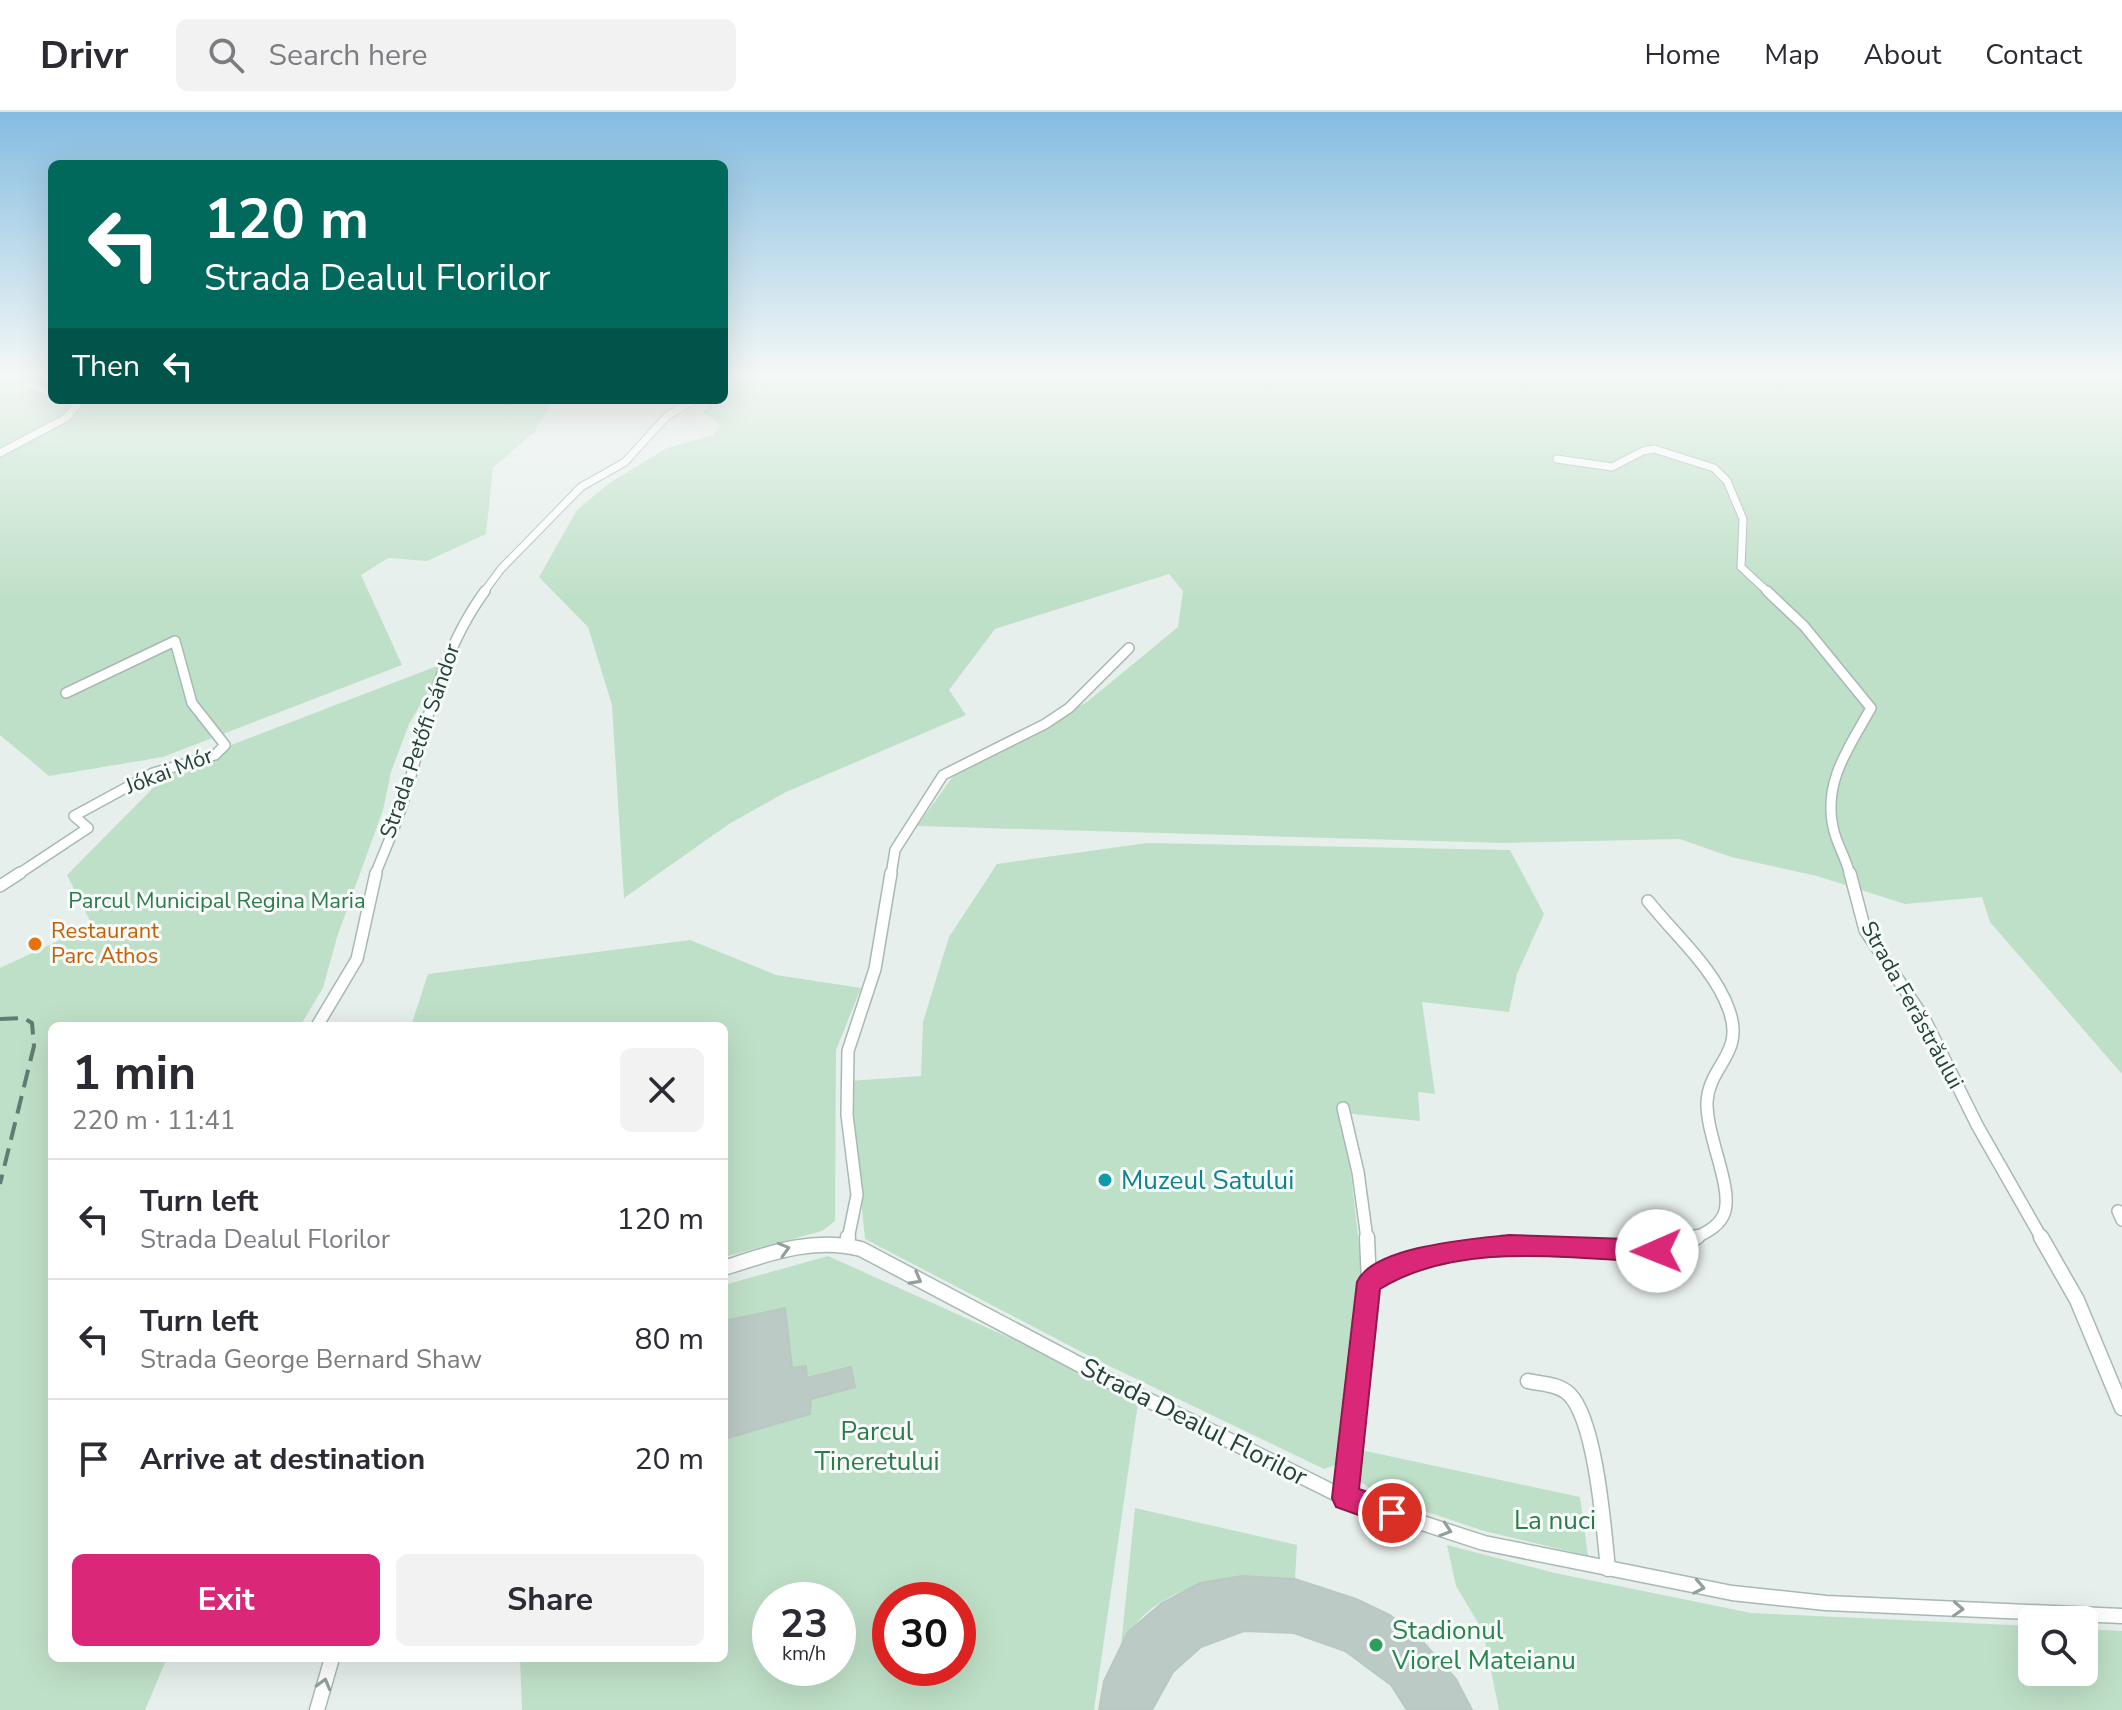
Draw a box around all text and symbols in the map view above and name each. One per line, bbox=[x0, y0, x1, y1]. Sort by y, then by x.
search box bbox=[176, 19, 736, 91]
text: Drivr bbox=[40, 30, 128, 81]
icon: search bbox=[204, 33, 248, 77]
text: Search here bbox=[268, 35, 427, 76]
text: Home bbox=[1645, 36, 1720, 74]
text: Map bbox=[1764, 36, 1819, 74]
text: About bbox=[1863, 36, 1941, 74]
text: Contact bbox=[1985, 36, 2082, 74]
text: 120 m bbox=[204, 181, 369, 258]
icon: left bbox=[72, 192, 176, 296]
text: Strada Dealul Florilor bbox=[204, 254, 550, 303]
icon: left bbox=[156, 344, 200, 388]
text: Then bbox=[72, 346, 140, 387]
street label: Strada Petőfi Sándor bbox=[373, 639, 467, 842]
street label: Jókai Mór bbox=[120, 741, 217, 802]
park label: Parcul Municipal Regina Maria bbox=[68, 886, 366, 916]
place label: Restaurant Parc Athos bbox=[51, 916, 159, 971]
street label: Strada Ferăstrăului bbox=[1853, 916, 1971, 1094]
marker: Restaurant Parc Athos bbox=[26, 935, 44, 953]
text: 1 min bbox=[72, 1040, 196, 1106]
button: close bbox=[620, 1048, 704, 1132]
text: 220 m · 11:41 bbox=[72, 1103, 235, 1138]
place label: Muzeul Satului bbox=[1121, 1163, 1294, 1198]
marker: Muzeul Satului bbox=[1096, 1171, 1114, 1189]
text: Turn left bbox=[140, 1181, 258, 1222]
icon: left bbox=[72, 1197, 116, 1241]
text: 120 m bbox=[617, 1199, 704, 1240]
position arrow bbox=[1615, 1209, 1699, 1293]
text: Strada Dealul Florilor bbox=[140, 1222, 390, 1257]
one-way arrow bbox=[777, 1242, 791, 1258]
one-way arrow bbox=[908, 1270, 923, 1285]
text: Turn left bbox=[140, 1301, 258, 1342]
icon: left bbox=[72, 1317, 116, 1361]
text: 80 m bbox=[635, 1319, 704, 1360]
text: Strada George Bernard Shaw bbox=[140, 1342, 482, 1377]
street label: Strada Dealul Florilor bbox=[1075, 1350, 1314, 1495]
park label: Parcul Tineretului bbox=[814, 1414, 940, 1479]
icon: arrive bbox=[72, 1437, 116, 1481]
text: Arrive at destination bbox=[140, 1439, 425, 1480]
text: 20 m bbox=[635, 1439, 704, 1480]
pin bbox=[1358, 1479, 1426, 1547]
icon: arrive bbox=[1370, 1491, 1414, 1535]
park label: La nuci bbox=[1514, 1503, 1596, 1538]
one-way arrow bbox=[1438, 1521, 1452, 1537]
button: Exit bbox=[72, 1554, 380, 1646]
button: Share bbox=[396, 1554, 704, 1646]
one-way arrow bbox=[1692, 1578, 1706, 1595]
speed limit sign: 30 bbox=[872, 1582, 976, 1686]
text: 23 bbox=[780, 1597, 828, 1651]
one-way arrow bbox=[1952, 1600, 1965, 1617]
map controls bbox=[2018, 1606, 2098, 1686]
button: search bbox=[2018, 1606, 2098, 1686]
place label: Stadionul Viorel Mateianu bbox=[1391, 1613, 1576, 1678]
marker: Stadionul Viorel Mateianu bbox=[1367, 1636, 1385, 1654]
text: km/h bbox=[782, 1640, 826, 1667]
one-way arrow bbox=[315, 1678, 332, 1691]

